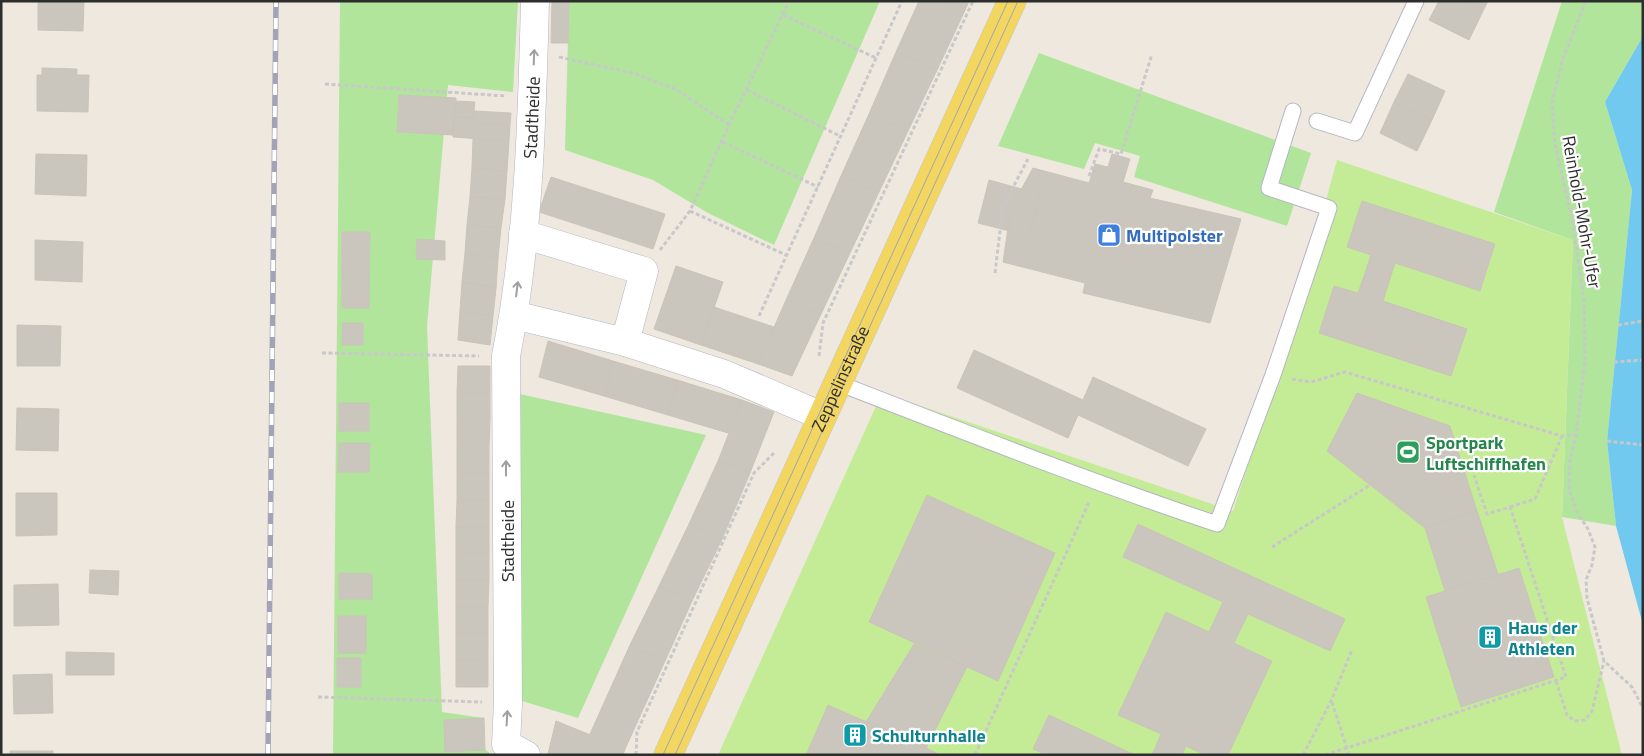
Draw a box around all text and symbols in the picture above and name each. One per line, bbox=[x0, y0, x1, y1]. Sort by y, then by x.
one-way arrow bbox=[529, 49, 538, 65]
street label: Stadtheide bbox=[516, 76, 546, 159]
street label: Reinhold-Mohr-Ufer bbox=[1555, 134, 1609, 290]
shop icon: Multipolster bbox=[1096, 222, 1122, 248]
place label: Multipolster bbox=[1126, 222, 1223, 249]
one-way arrow bbox=[512, 281, 522, 297]
street label: Zeppelinstraße bbox=[804, 321, 876, 436]
place label: Sportpark Luftschiffhafen bbox=[1426, 429, 1546, 477]
sports icon: Sportpark Luftschiffhafen bbox=[1395, 439, 1421, 465]
one-way arrow bbox=[501, 460, 511, 476]
street label: Stadtheide bbox=[494, 500, 521, 582]
place label: Haus der Athleten bbox=[1508, 614, 1578, 662]
building icon: Haus der Athleten bbox=[1477, 624, 1503, 650]
one-way arrow bbox=[502, 710, 512, 726]
building icon: Schulturnhalle bbox=[842, 722, 868, 748]
place label: Schulturnhalle bbox=[872, 722, 986, 749]

